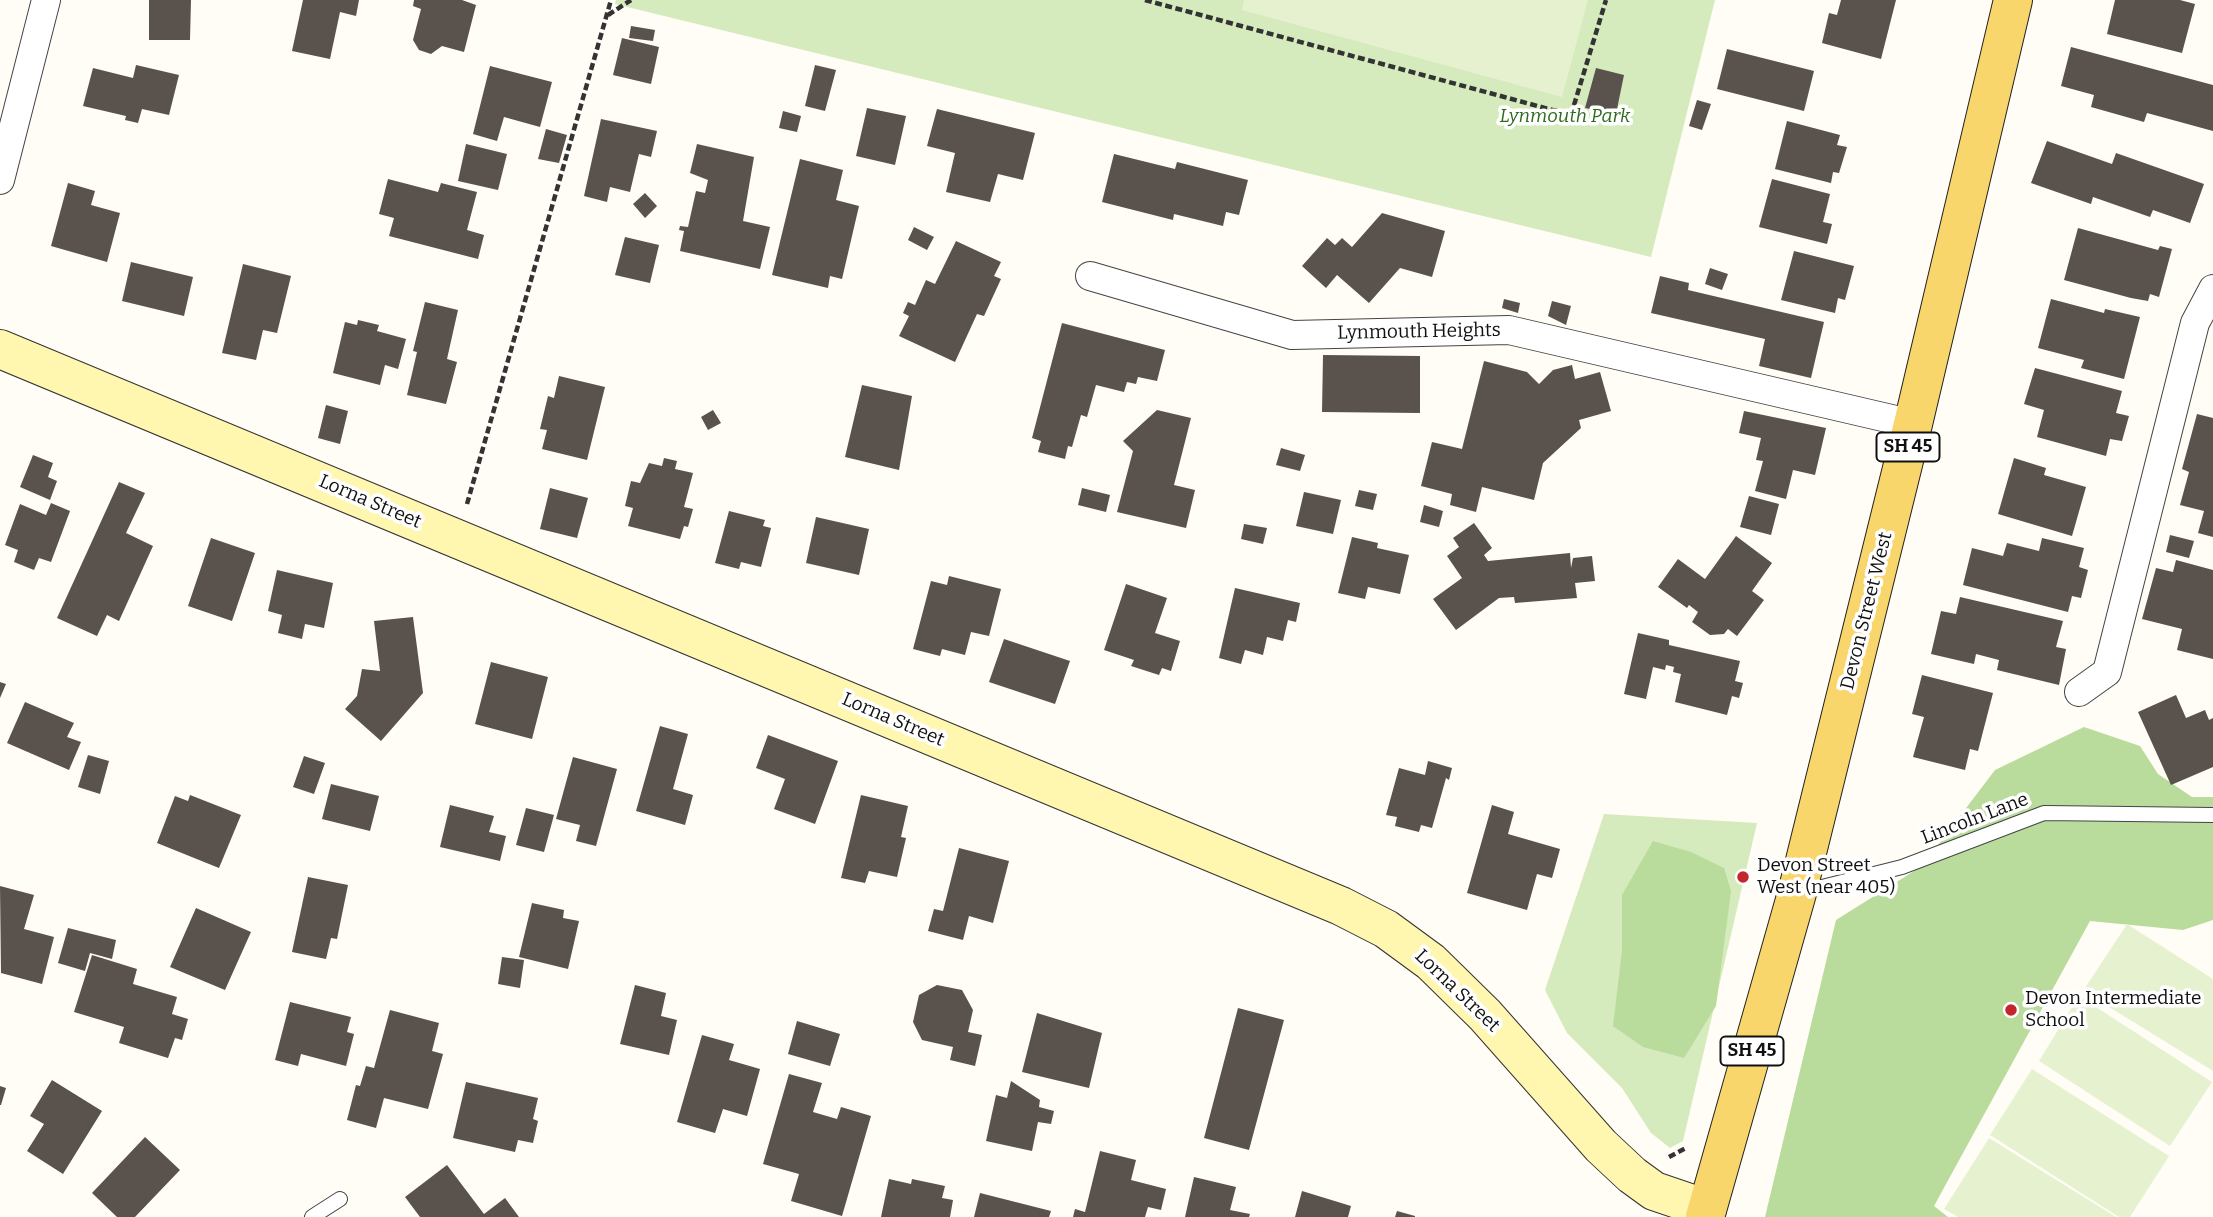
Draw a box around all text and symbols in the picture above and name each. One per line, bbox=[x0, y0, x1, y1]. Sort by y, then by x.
park label: Lynmouth Park bbox=[1500, 106, 1630, 128]
street label: Lynmouth Heights bbox=[1337, 319, 1501, 345]
road number: SH 45 bbox=[1876, 432, 1940, 462]
street label: Lorna Street bbox=[315, 470, 425, 534]
street label: Devon Street West bbox=[1836, 530, 1898, 692]
street label: Lorna Street bbox=[838, 688, 948, 752]
street label: Lincoln Lane bbox=[1918, 788, 2032, 850]
place label: Devon Street West (near 405) bbox=[1757, 855, 1895, 899]
marker: Devon Street West (near 405) bbox=[1735, 869, 1751, 885]
street label: Lorna Street bbox=[1410, 945, 1504, 1037]
place label: Devon Intermediate School bbox=[2025, 988, 2201, 1032]
marker: Devon Intermediate School bbox=[2003, 1002, 2019, 1018]
road number: SH 45 bbox=[1720, 1036, 1784, 1066]

